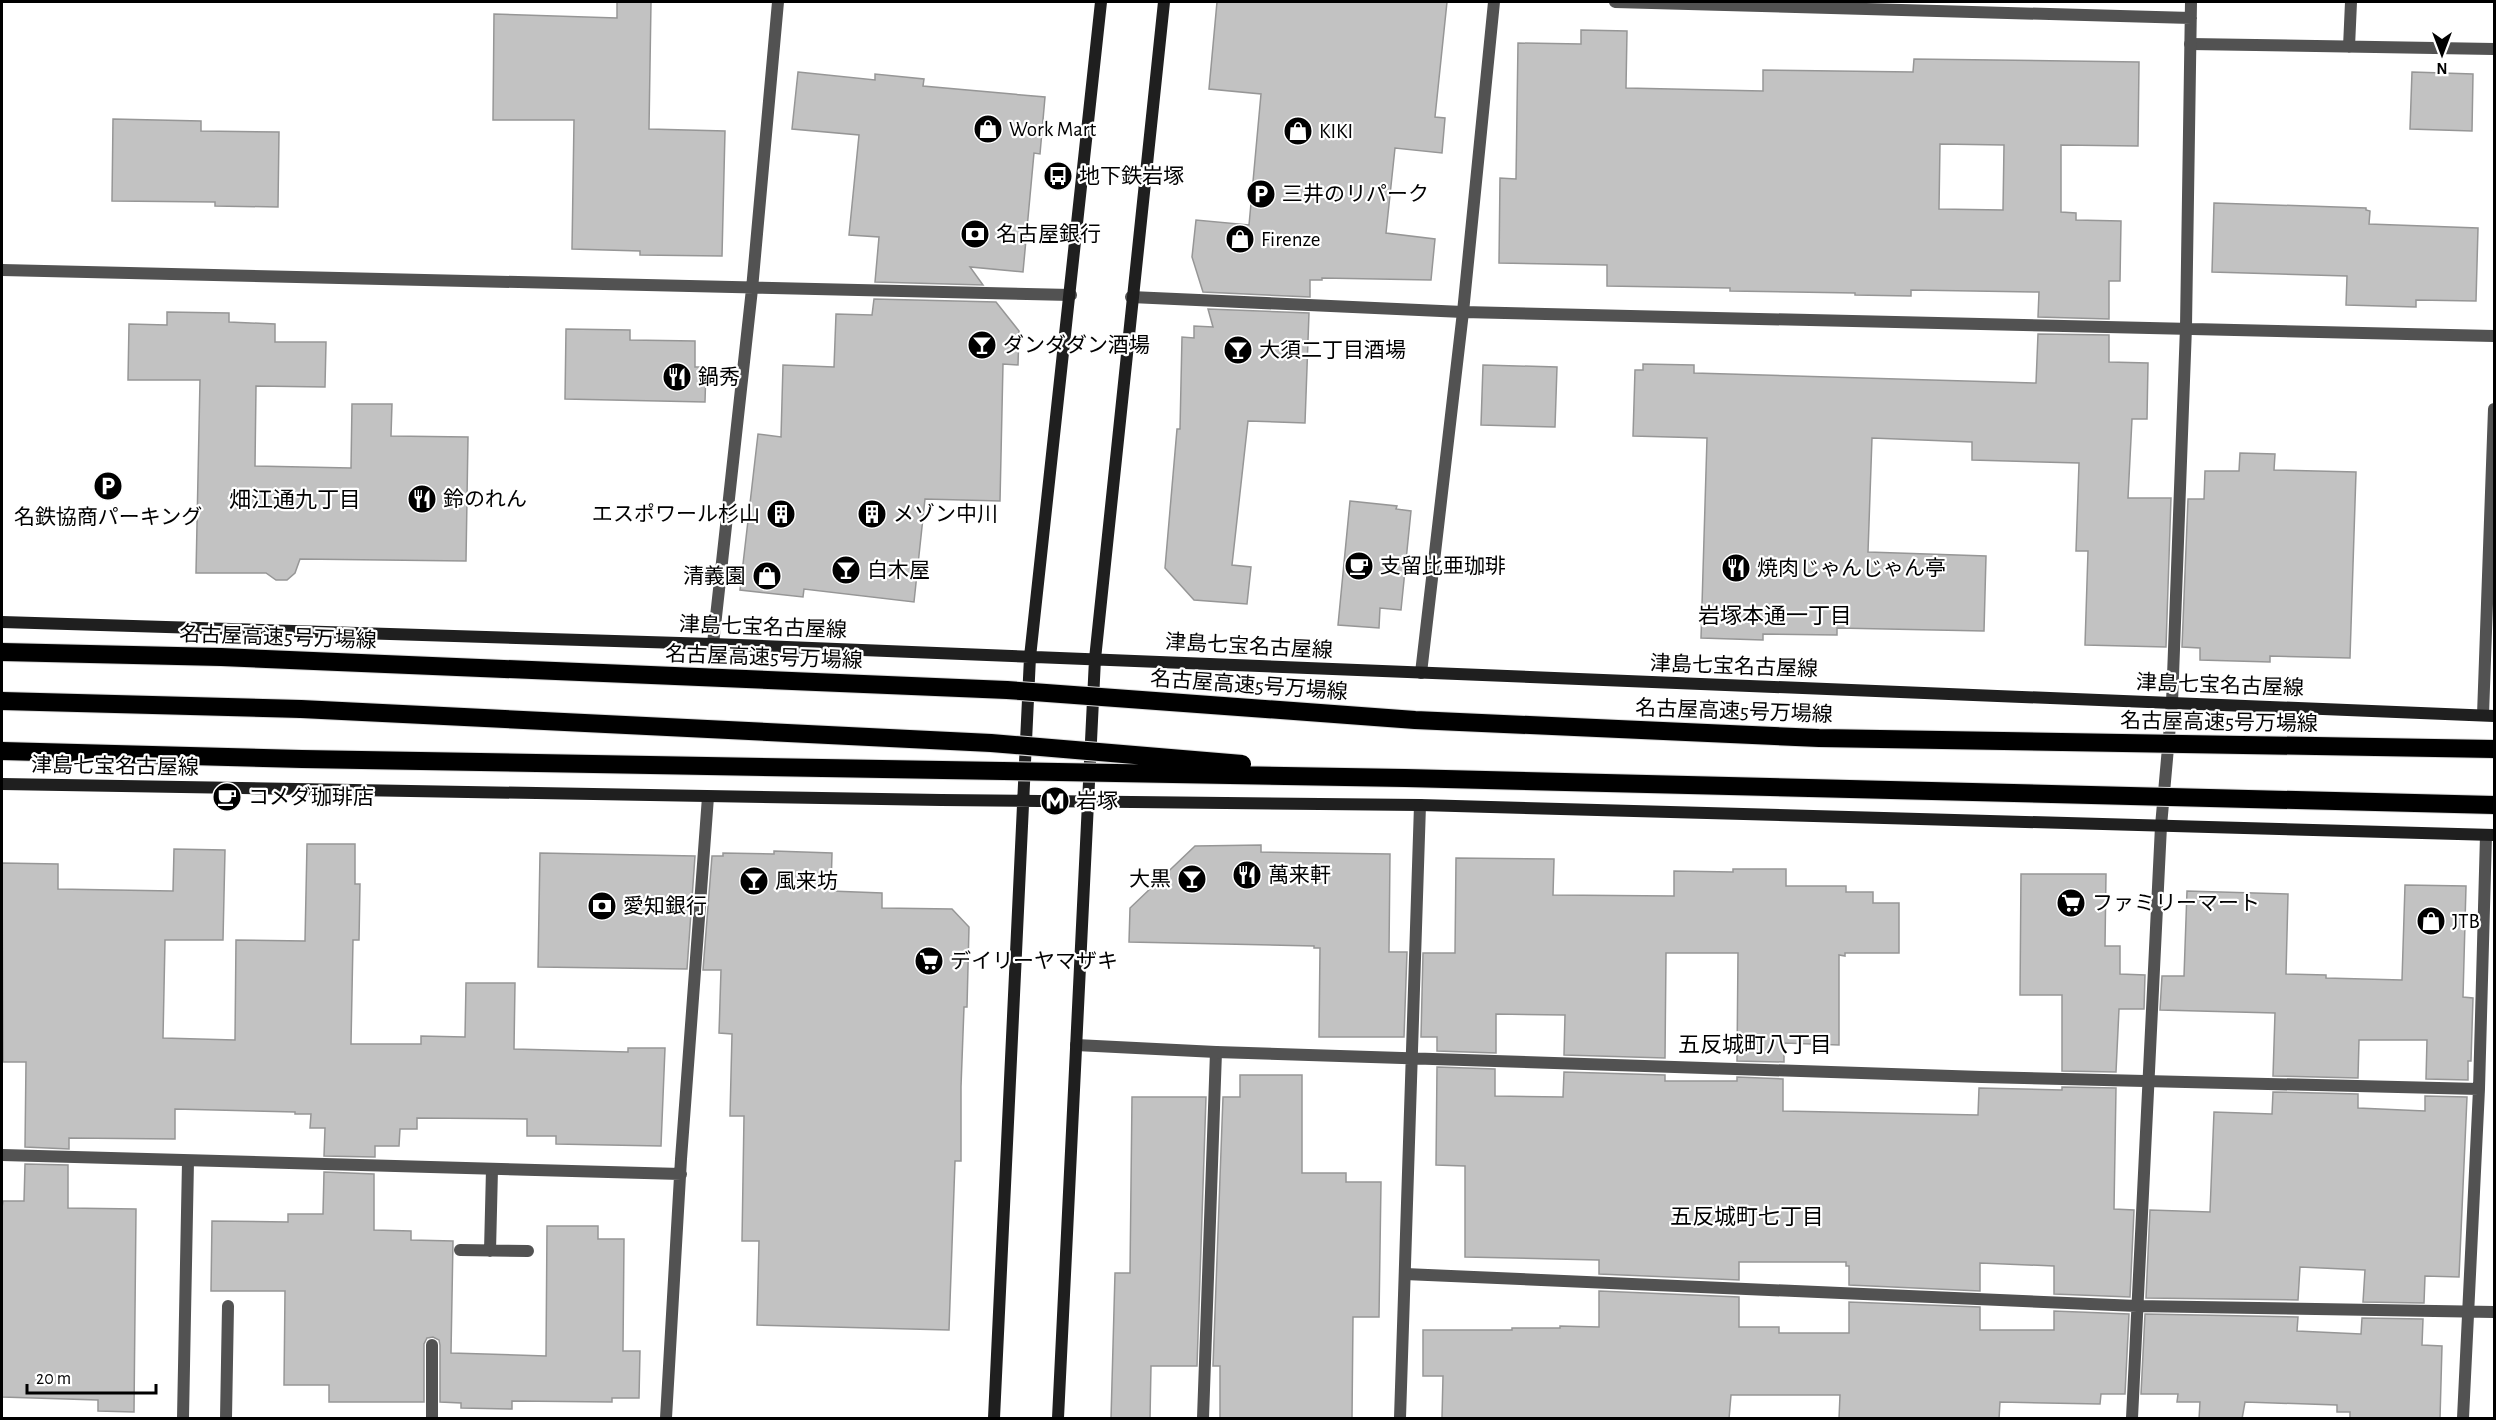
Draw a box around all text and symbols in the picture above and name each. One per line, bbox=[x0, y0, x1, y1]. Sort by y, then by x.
north arrow bbox=[2412, 24, 2472, 84]
text: N bbox=[2436, 60, 2448, 76]
shop icon: Work Mart bbox=[972, 113, 1004, 145]
shop icon: KIKI bbox=[1282, 115, 1314, 147]
place label: Work Mart bbox=[1009, 119, 1096, 140]
place label: KIKI bbox=[1319, 121, 1353, 142]
bus stop icon: 地下鉄岩塚 bbox=[1042, 160, 1074, 192]
place label: 地下鉄岩塚 bbox=[1079, 165, 1184, 187]
parking icon: 三井のリパーク bbox=[1245, 178, 1277, 210]
place label: 三井のリパーク bbox=[1282, 183, 1429, 205]
bank icon: 名古屋銀行 bbox=[959, 218, 991, 250]
place label: 名古屋銀行 bbox=[996, 223, 1101, 245]
shop icon: Firenze bbox=[1224, 223, 1256, 255]
place label: Firenze bbox=[1261, 229, 1321, 250]
bar icon: ダンダダン酒場 bbox=[966, 329, 998, 361]
place label: ダンダダン酒場 bbox=[1003, 334, 1150, 356]
bar icon: 大須二丁目酒場 bbox=[1222, 334, 1254, 366]
place label: 大須二丁目酒場 bbox=[1259, 339, 1406, 361]
restaurant icon: 鍋秀 bbox=[661, 361, 693, 393]
place label: 鍋秀 bbox=[698, 366, 740, 388]
parking icon: 名鉄協商パーキング bbox=[92, 470, 124, 502]
restaurant icon: 鈴のれん bbox=[406, 483, 438, 515]
district label: 畑江通九丁目 bbox=[229, 488, 361, 511]
place label: 鈴のれん bbox=[443, 488, 527, 510]
building icon: エスポワール杉山 bbox=[765, 498, 797, 530]
building icon: メゾン中川 bbox=[856, 498, 888, 530]
place label: エスポワール杉山 bbox=[592, 503, 760, 525]
place label: メゾン中川 bbox=[893, 503, 998, 525]
place label: 名鉄協商パーキング bbox=[14, 506, 202, 528]
cafe icon: 支留比亜珈琲 bbox=[1343, 550, 1375, 582]
restaurant icon: 焼肉じゃんじゃん亭 bbox=[1720, 552, 1752, 584]
bar icon: 白木屋 bbox=[830, 554, 862, 586]
place label: 支留比亜珈琲 bbox=[1380, 555, 1506, 577]
place label: 焼肉じゃんじゃん亭 bbox=[1757, 557, 1946, 579]
place label: 白木屋 bbox=[867, 559, 930, 581]
shop icon: 清義園 bbox=[751, 560, 783, 592]
place label: 清義園 bbox=[683, 565, 746, 587]
district label: 岩塚本通一丁目 bbox=[1698, 604, 1852, 627]
street label: 津島七宝名古屋線 bbox=[679, 613, 847, 641]
street label: 名古屋高速5号万場線 bbox=[179, 623, 377, 651]
street label: 津島七宝名古屋線 bbox=[1165, 631, 1333, 661]
street label: 名古屋高速5号万場線 bbox=[665, 643, 863, 671]
street label: 津島七宝名古屋線 bbox=[1650, 652, 1818, 680]
street label: 名古屋高速5号万場線 bbox=[1150, 667, 1348, 703]
street label: 津島七宝名古屋線 bbox=[2136, 671, 2304, 699]
street label: 名古屋高速5号万場線 bbox=[1635, 697, 1833, 725]
street label: 名古屋高速5号万場線 bbox=[2120, 709, 2318, 735]
street label: 津島七宝名古屋線 bbox=[31, 754, 199, 778]
cafe icon: コメダ珈琲店 bbox=[211, 781, 243, 813]
metro station icon: 岩塚 bbox=[1039, 785, 1071, 817]
place label: コメダ珈琲店 bbox=[248, 786, 374, 808]
place label: 岩塚 bbox=[1076, 790, 1118, 812]
restaurant icon: 萬来軒 bbox=[1231, 859, 1263, 891]
bar icon: 大黒 bbox=[1176, 863, 1208, 895]
place label: 萬来軒 bbox=[1268, 864, 1331, 886]
bar icon: 風来坊 bbox=[738, 865, 770, 897]
place label: 大黒 bbox=[1129, 868, 1171, 890]
place label: 風来坊 bbox=[775, 870, 838, 892]
supermarket icon: ファミリーマート bbox=[2055, 887, 2087, 919]
bank icon: 愛知銀行 bbox=[586, 890, 618, 922]
place label: ファミリーマート bbox=[2092, 893, 2260, 914]
place label: 愛知銀行 bbox=[623, 895, 707, 917]
shop icon: JTB bbox=[2415, 905, 2447, 937]
place label: JTB bbox=[2452, 911, 2480, 932]
supermarket icon: デイリーヤマザキ bbox=[913, 945, 945, 977]
place label: デイリーヤマザキ bbox=[950, 950, 1118, 972]
district label: 五反城町八丁目 bbox=[1678, 1033, 1832, 1056]
district label: 五反城町七丁目 bbox=[1670, 1205, 1824, 1228]
scale bar bbox=[27, 1357, 156, 1395]
text: 20 m bbox=[36, 1370, 71, 1388]

